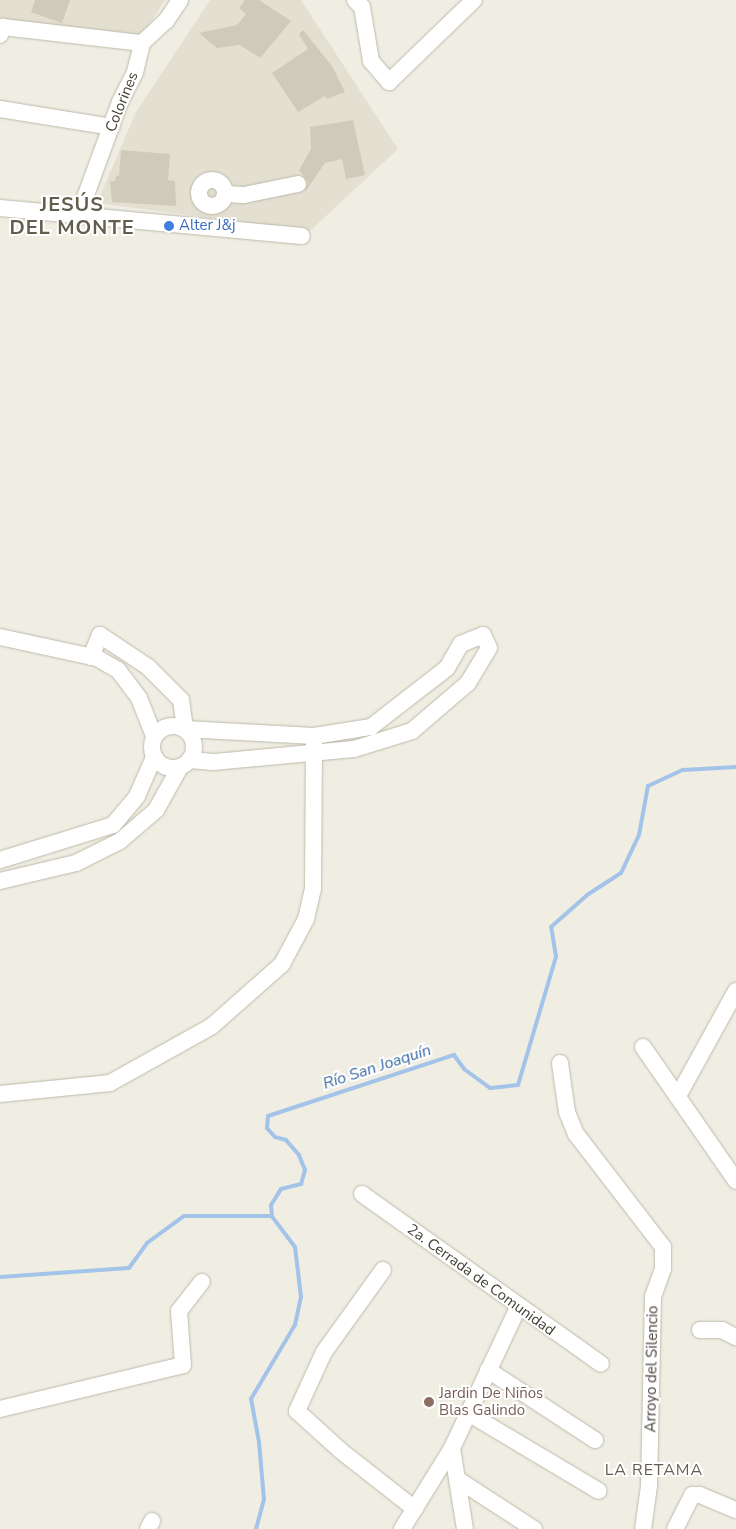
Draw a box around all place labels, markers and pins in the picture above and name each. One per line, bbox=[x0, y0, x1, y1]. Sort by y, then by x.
place label: Alter J&j bbox=[179, 217, 235, 235]
marker: Alter J&j bbox=[163, 220, 175, 232]
place label: Jardin De Niños Blas Galindo bbox=[439, 1384, 543, 1419]
marker: Jardin De Niños Blas Galindo bbox=[423, 1396, 435, 1408]

